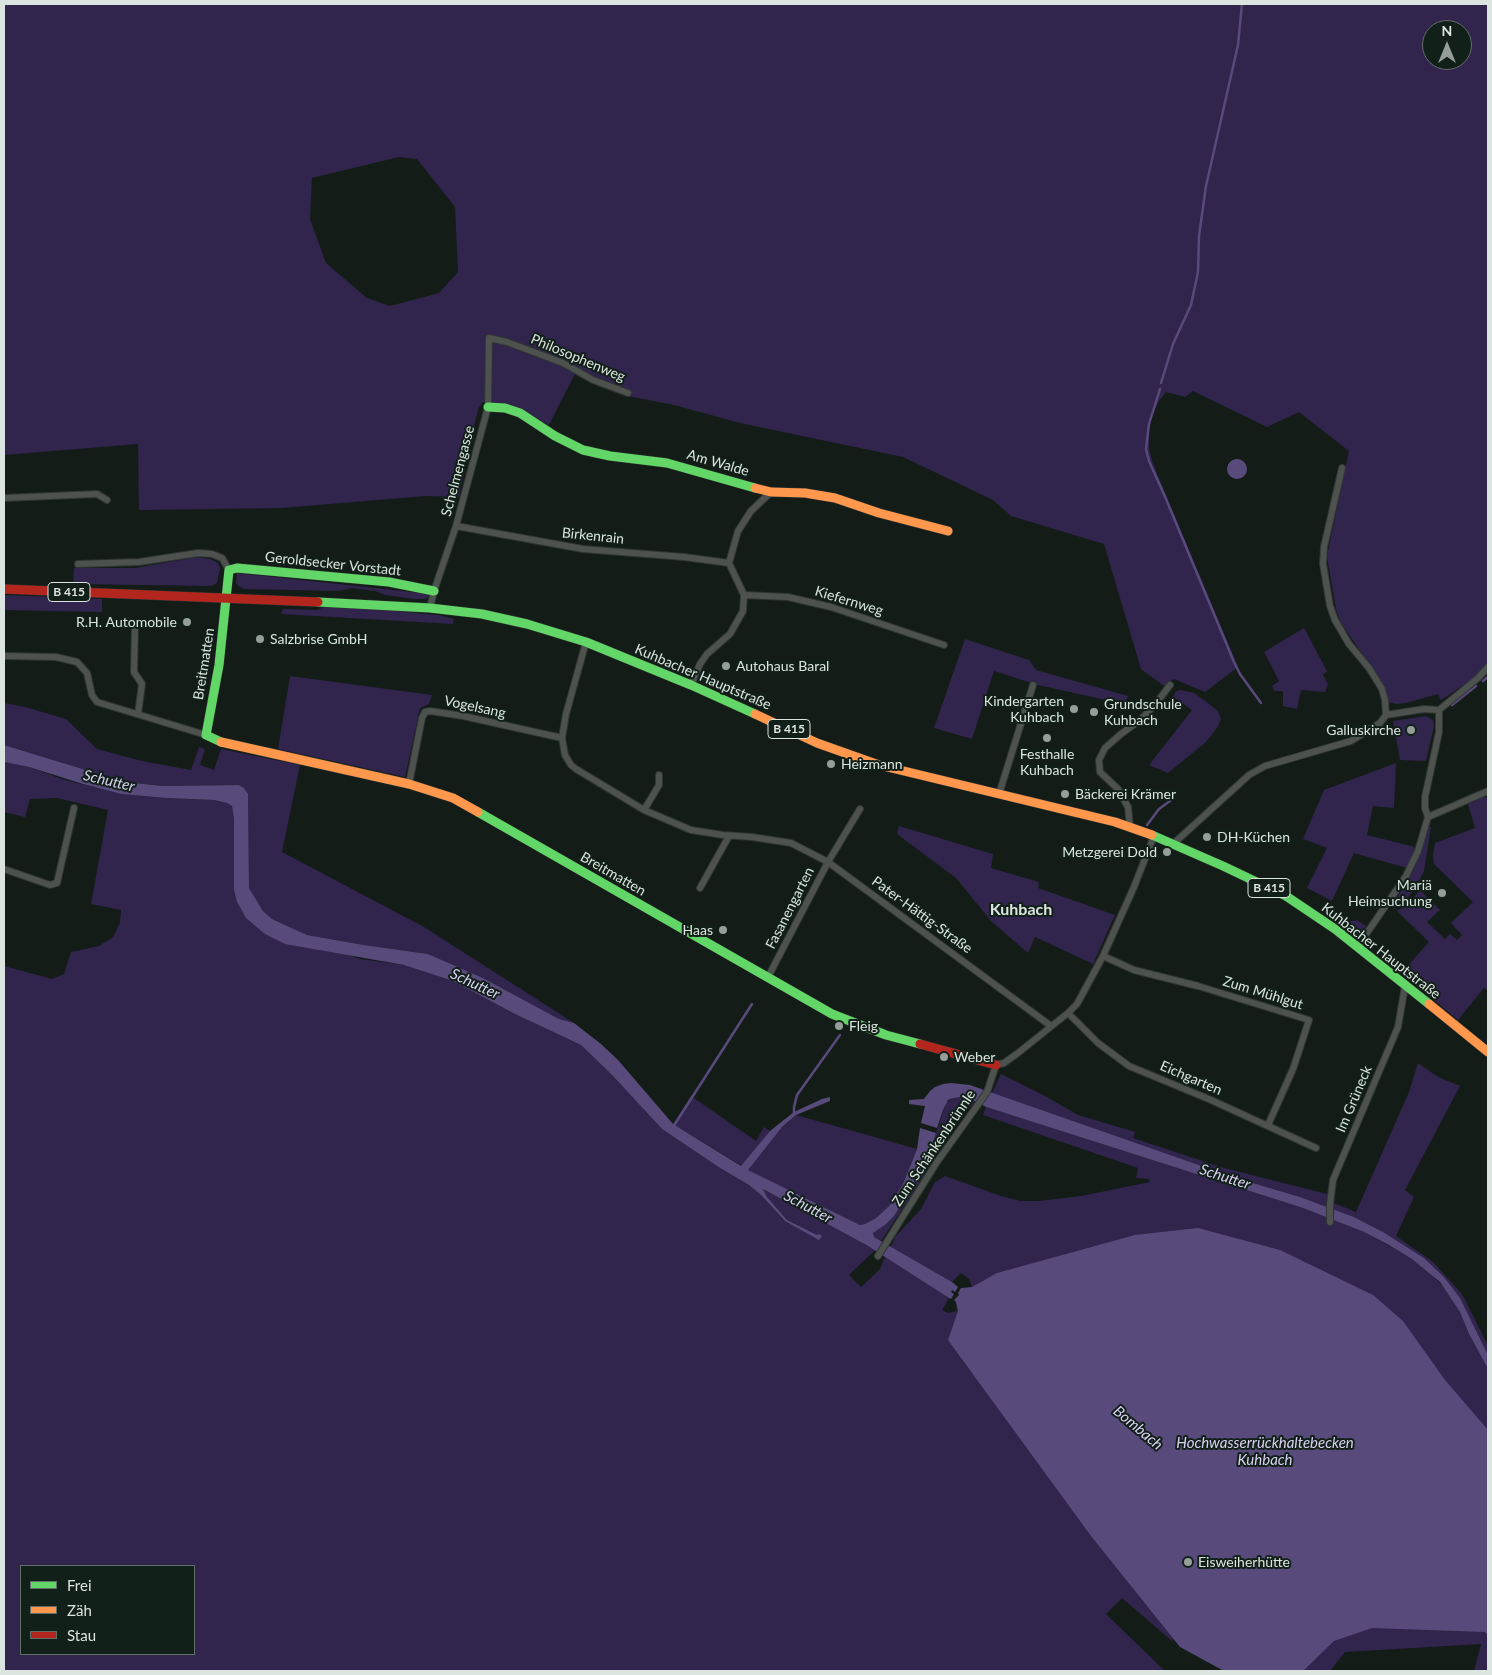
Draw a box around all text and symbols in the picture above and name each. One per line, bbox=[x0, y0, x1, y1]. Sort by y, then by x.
north arrow bbox=[1422, 20, 1472, 70]
text: N bbox=[1442, 22, 1452, 39]
street label: Philosophenweg bbox=[528, 331, 628, 385]
street label: Schelmengasse bbox=[438, 424, 478, 518]
street label: Am Walde bbox=[685, 446, 751, 480]
street label: Birkenrain bbox=[561, 524, 625, 548]
street label: Geroldsecker Vorstadt bbox=[264, 549, 402, 579]
road number: B 415 bbox=[48, 582, 90, 602]
street label: Kiefernweg bbox=[813, 583, 885, 619]
place label: R.H. Automobile bbox=[76, 614, 177, 630]
marker: R.H. Automobile bbox=[181, 616, 193, 628]
street label: Breitmatten bbox=[190, 627, 218, 701]
place label: Salzbrise GmbH bbox=[270, 631, 367, 647]
marker: Salzbrise GmbH bbox=[254, 633, 266, 645]
street label: Kuhbacher Hauptstraße bbox=[632, 641, 774, 713]
place label: Autohaus Baral bbox=[736, 658, 829, 674]
marker: Autohaus Baral bbox=[720, 660, 732, 672]
street label: Vogelsang bbox=[443, 692, 507, 722]
place label: Kindergarten Kuhbach bbox=[984, 693, 1064, 726]
place label: Grundschule Kuhbach bbox=[1104, 696, 1182, 729]
marker: Kindergarten Kuhbach bbox=[1068, 703, 1080, 715]
marker: Grundschule Kuhbach bbox=[1088, 706, 1100, 718]
road number: B 415 bbox=[768, 720, 810, 739]
place label: Galluskirche bbox=[1326, 722, 1401, 738]
marker: Galluskirche bbox=[1405, 724, 1417, 736]
marker: Festhalle Kuhbach bbox=[1041, 732, 1053, 744]
place label: Festhalle Kuhbach bbox=[1020, 746, 1074, 779]
place label: Heizmann bbox=[841, 756, 903, 772]
marker: Heizmann bbox=[825, 758, 837, 770]
water label: Schutter bbox=[82, 766, 136, 796]
place label: Bäckerei Krämer bbox=[1075, 786, 1176, 802]
marker: Bäckerei Krämer bbox=[1059, 788, 1071, 800]
place label: DH-Küchen bbox=[1217, 829, 1290, 845]
marker: DH-Küchen bbox=[1201, 831, 1213, 843]
place label: Metzgerei Dold bbox=[1062, 844, 1157, 860]
marker: Metzgerei Dold bbox=[1161, 846, 1173, 858]
street label: Breitmatten bbox=[577, 849, 649, 899]
street label: Fasanengarten bbox=[762, 864, 818, 952]
street label: Pater-Hättig-Straße bbox=[869, 873, 975, 957]
place label: Mariä Heimsuchung bbox=[1348, 877, 1432, 910]
road number: B 415 bbox=[1248, 878, 1290, 898]
marker: Mariä Heimsuchung bbox=[1436, 887, 1448, 899]
street label: Kuhbacher Hauptstraße bbox=[1318, 899, 1444, 1003]
district label: Kuhbach bbox=[990, 900, 1052, 920]
place label: Haas bbox=[683, 922, 713, 938]
marker: Haas bbox=[717, 924, 729, 936]
water label: Schutter bbox=[448, 965, 502, 1003]
street label: Zum Mühlgut bbox=[1221, 973, 1305, 1013]
place label: Fleig bbox=[849, 1018, 878, 1034]
marker: Fleig bbox=[833, 1020, 845, 1032]
place label: Weber bbox=[954, 1049, 995, 1065]
marker: Weber bbox=[938, 1051, 950, 1063]
street label: Eichgarten bbox=[1158, 1057, 1224, 1099]
street label: Im Grüneck bbox=[1332, 1063, 1376, 1135]
street label: Zum Schänkenbrünnle bbox=[889, 1087, 979, 1209]
water label: Schutter bbox=[1197, 1160, 1253, 1194]
water label: Schutter bbox=[781, 1187, 835, 1227]
water label: Bombach bbox=[1110, 1402, 1166, 1454]
water label: Hochwasserrückhaltebecken Kuhbach bbox=[1176, 1434, 1354, 1469]
place label: Eisweiherhütte bbox=[1198, 1554, 1290, 1570]
marker: Eisweiherhütte bbox=[1182, 1556, 1194, 1568]
legend bbox=[20, 1565, 195, 1655]
text: Frei bbox=[67, 1576, 92, 1594]
text: Zäh bbox=[67, 1601, 92, 1619]
text: Stau bbox=[67, 1626, 96, 1644]

